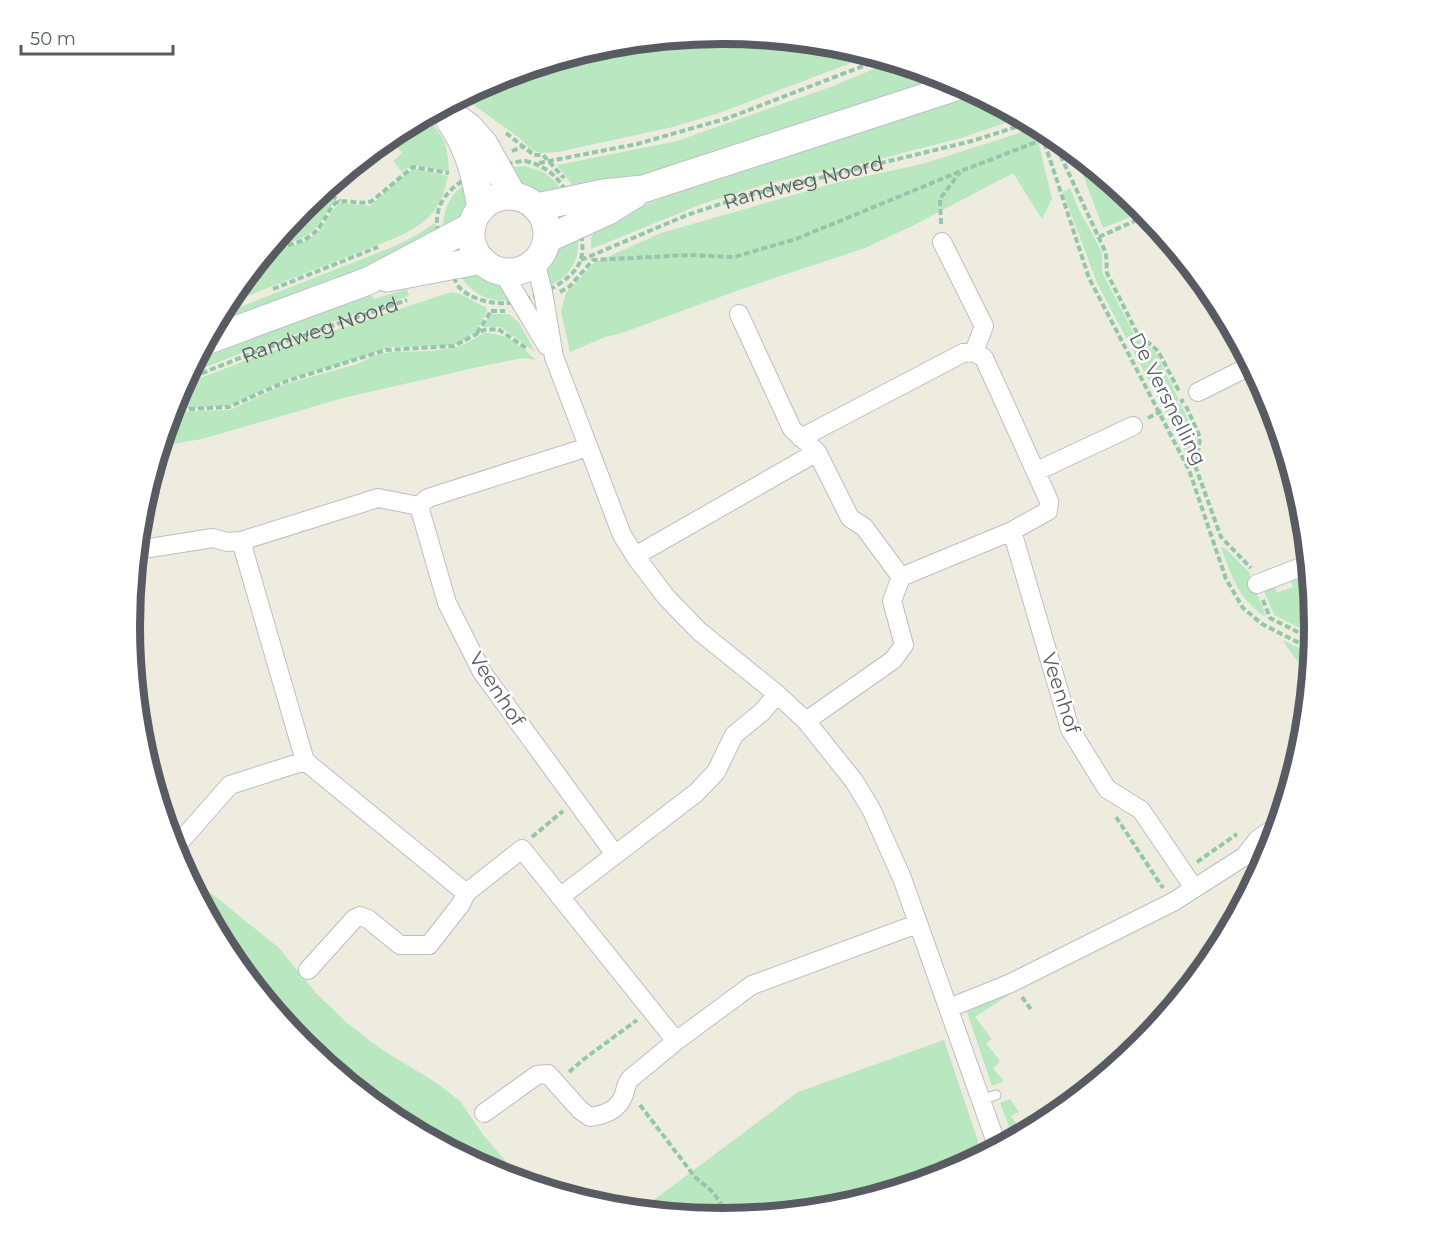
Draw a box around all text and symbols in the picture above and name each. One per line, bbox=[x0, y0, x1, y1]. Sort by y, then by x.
scale bar bbox=[21, 18, 172, 56]
text: 50 m bbox=[30, 28, 76, 50]
street label: Randweg Noord bbox=[720, 151, 886, 214]
street label: Randweg Noord bbox=[238, 292, 402, 368]
street label: De Versnelling bbox=[1124, 329, 1212, 469]
street label: Veenhof bbox=[464, 647, 530, 732]
street label: Veenhof bbox=[1037, 650, 1086, 738]

